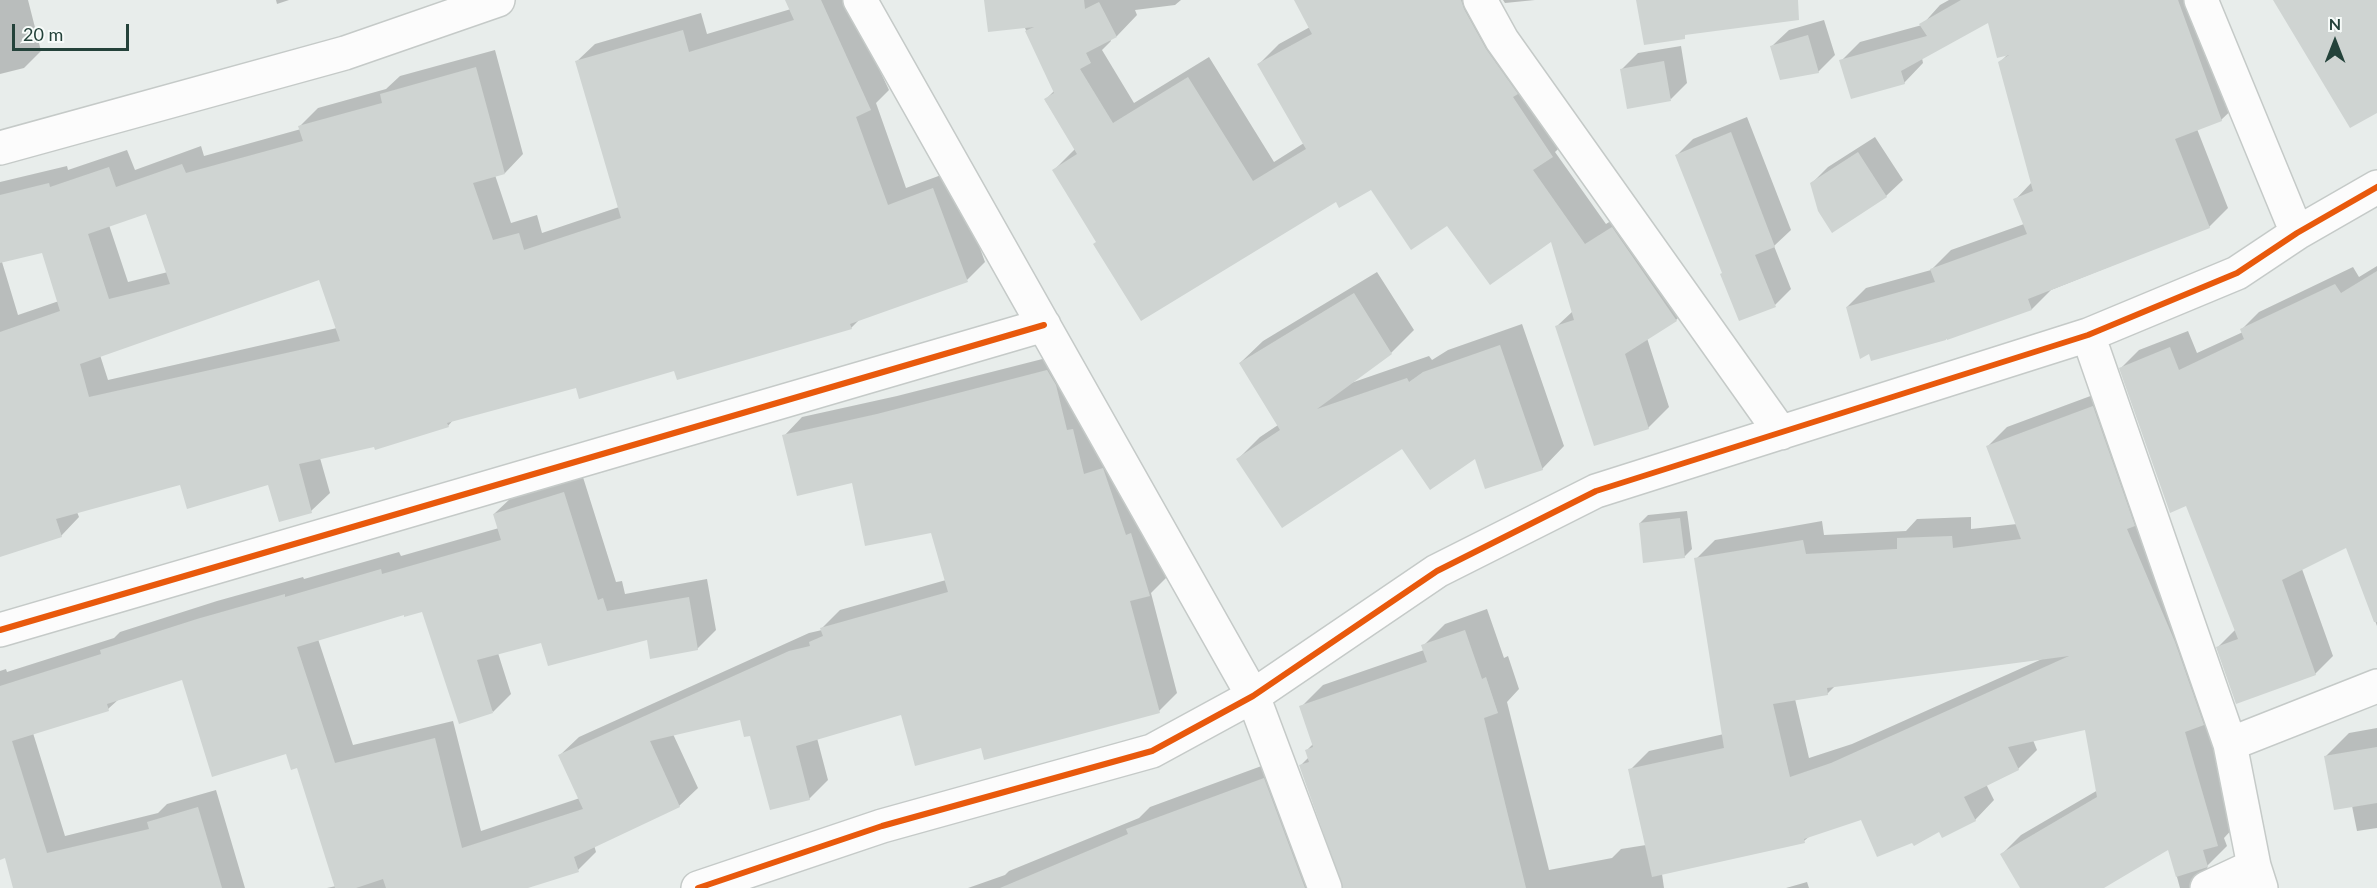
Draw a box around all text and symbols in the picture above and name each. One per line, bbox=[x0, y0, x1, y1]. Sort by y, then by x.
scale bar bbox=[15, 12, 132, 50]
north arrow bbox=[2305, 12, 2365, 72]
text: N bbox=[2329, 14, 2341, 33]
text: 20 m bbox=[23, 23, 63, 45]

